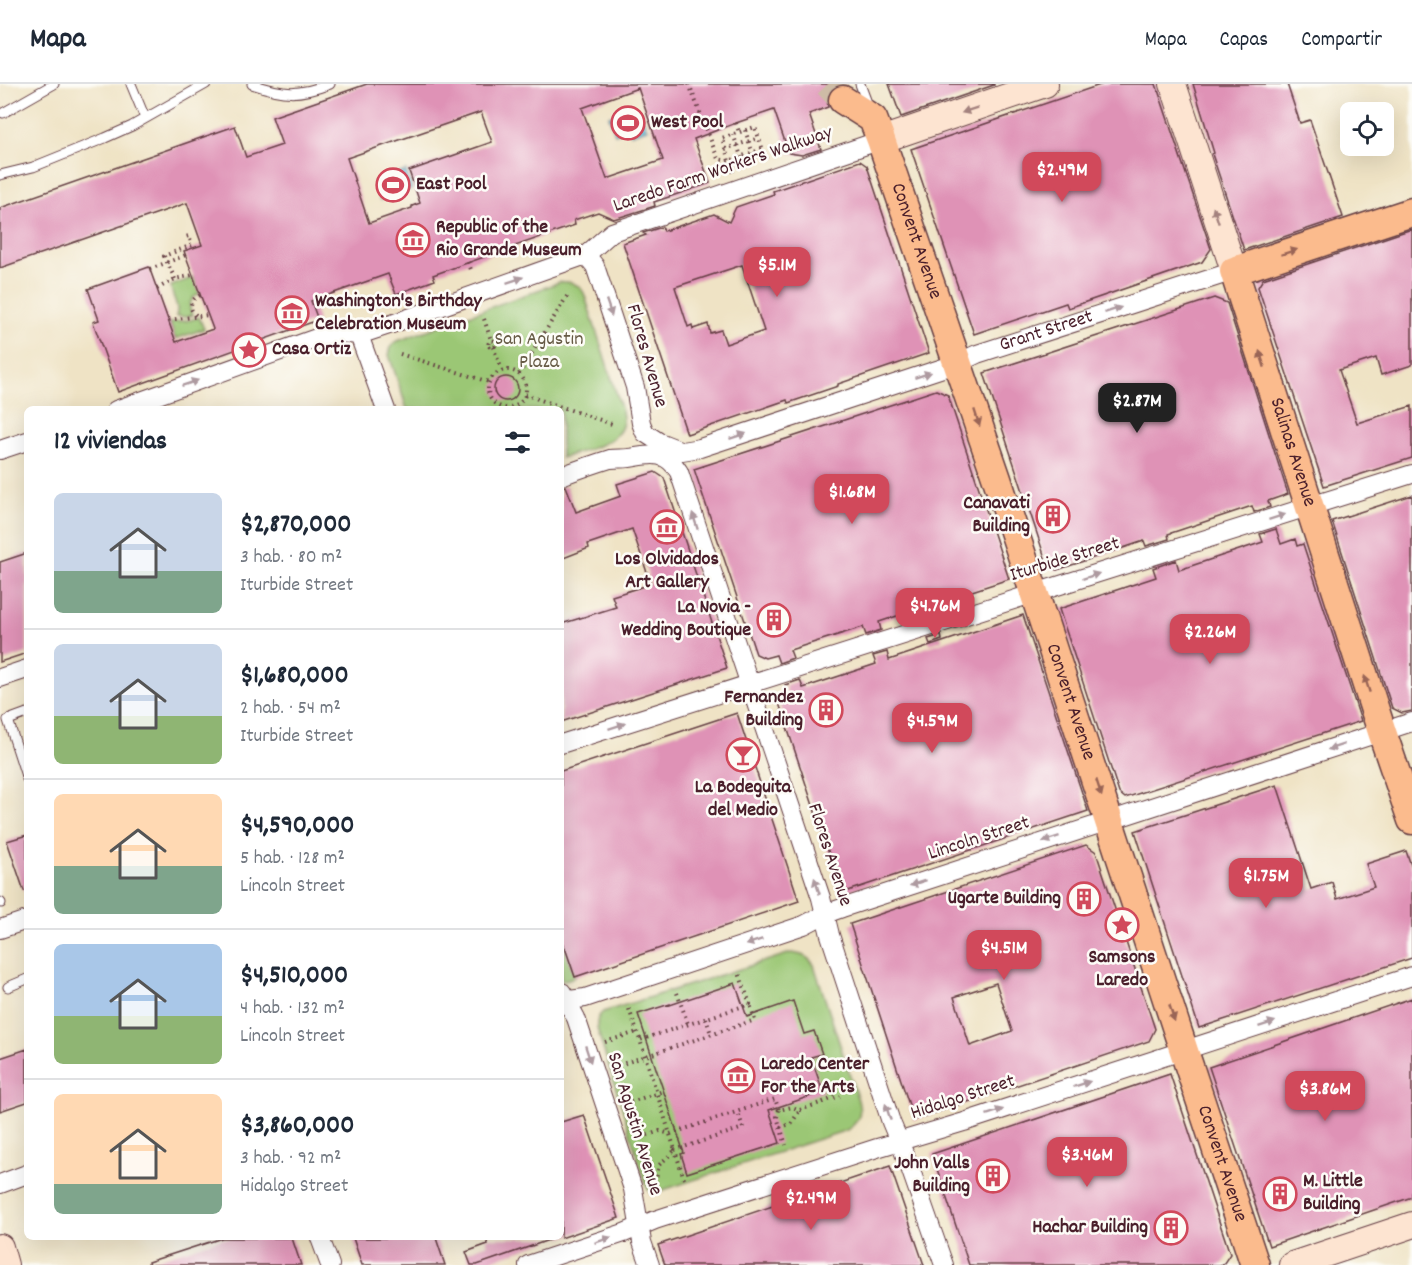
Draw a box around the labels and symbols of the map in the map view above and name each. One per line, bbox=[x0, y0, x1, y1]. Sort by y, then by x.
sports icon: West Pool bbox=[610, 105, 646, 141]
one-way arrow bbox=[961, 105, 979, 115]
place label: West Pool bbox=[651, 109, 724, 137]
street label: Laredo Farm Workers Walkway bbox=[610, 119, 837, 221]
pin: $2.49M bbox=[1013, 152, 1111, 203]
sports icon: East Pool bbox=[375, 167, 411, 203]
place label: East Pool bbox=[416, 171, 487, 199]
street label: Convent Avenue bbox=[883, 179, 949, 303]
one-way arrow bbox=[1210, 206, 1220, 224]
place label: Republic of the Rio Grande Museum bbox=[436, 214, 582, 265]
museum icon: Republic of the Rio Grande Museum bbox=[395, 222, 431, 258]
pin: $5.1M bbox=[735, 247, 819, 298]
one-way arrow bbox=[1281, 247, 1299, 257]
one-way arrow bbox=[506, 275, 524, 285]
place label: Washington's Birthday Celebration Museum bbox=[315, 288, 482, 339]
museum icon: Washington's Birthday Celebration Museum bbox=[274, 295, 310, 331]
one-way arrow bbox=[605, 299, 614, 317]
street label: Flores Avenue bbox=[618, 301, 674, 411]
street label: Grant Street bbox=[996, 303, 1097, 360]
one-way arrow bbox=[1104, 305, 1122, 314]
park label: San Agustin Plaza bbox=[494, 326, 584, 377]
place icon: Casa Ortiz bbox=[231, 332, 267, 368]
place label: Casa Ortiz bbox=[272, 336, 352, 364]
one-way arrow bbox=[1257, 350, 1267, 368]
one-way arrow bbox=[914, 369, 932, 379]
one-way arrow bbox=[182, 378, 200, 388]
pin: $2.87M bbox=[1088, 383, 1186, 434]
street label: Salinas Avenue bbox=[1262, 394, 1323, 511]
one-way arrow bbox=[972, 410, 982, 428]
one-way arrow bbox=[729, 431, 747, 440]
pin: $1.68M bbox=[803, 474, 901, 525]
place label: Canavati Building bbox=[963, 490, 1030, 541]
building icon: Canavati Building bbox=[1035, 498, 1071, 534]
museum icon: Los Olvidados Art Gallery bbox=[649, 509, 685, 545]
one-way arrow bbox=[690, 512, 699, 530]
one-way arrow bbox=[1268, 512, 1286, 521]
street label: Iturbide Street bbox=[1007, 530, 1123, 590]
place label: Los Olvidados Art Gallery bbox=[615, 546, 719, 597]
one-way arrow bbox=[1082, 570, 1100, 580]
pin: $4.76M bbox=[886, 588, 984, 639]
place label: La Novia - Wedding Boutique bbox=[621, 594, 751, 645]
building icon: La Novia - Wedding Boutique bbox=[756, 602, 792, 638]
pin: $2.26M bbox=[1161, 614, 1259, 665]
street label: Convent Avenue bbox=[1038, 640, 1102, 764]
one-way arrow bbox=[1362, 675, 1371, 693]
place label: Fernandez Building bbox=[724, 684, 803, 735]
building icon: Fernandez Building bbox=[808, 692, 844, 728]
pin: $4.59M bbox=[883, 703, 981, 754]
one-way arrow bbox=[608, 721, 626, 730]
bar icon: La Bodeguita del Medio bbox=[725, 737, 761, 773]
one-way arrow bbox=[1327, 743, 1345, 752]
place label: La Bodeguita del Medio bbox=[695, 774, 792, 825]
one-way arrow bbox=[1094, 779, 1104, 797]
street label: Flores Avenue bbox=[799, 800, 859, 910]
street label: Lincoln Street bbox=[925, 809, 1033, 869]
one-way arrow bbox=[1042, 835, 1060, 845]
pin: $1.75M bbox=[1217, 858, 1315, 909]
one-way arrow bbox=[811, 877, 821, 895]
one-way arrow bbox=[909, 879, 927, 888]
building icon: Ugarte Building bbox=[1066, 881, 1102, 917]
place label: Ugarte Building bbox=[947, 885, 1061, 913]
place icon: Samsons Laredo bbox=[1104, 907, 1140, 943]
pin: $4.51M bbox=[955, 930, 1053, 981]
one-way arrow bbox=[745, 937, 763, 947]
place label: Samsons Laredo bbox=[1089, 944, 1155, 995]
one-way arrow bbox=[1167, 1004, 1177, 1022]
one-way arrow bbox=[1258, 1018, 1276, 1028]
one-way arrow bbox=[584, 1045, 593, 1063]
street label: San Agustin Avenue bbox=[599, 1049, 669, 1199]
place label: Laredo Center For the Arts bbox=[761, 1051, 870, 1102]
museum icon: Laredo Center For the Arts bbox=[720, 1058, 756, 1094]
street label: Hidalgo Street bbox=[907, 1068, 1019, 1128]
pin: $3.86M bbox=[1276, 1071, 1374, 1122]
one-way arrow bbox=[1073, 1079, 1091, 1088]
street label: Convent Avenue bbox=[1189, 1102, 1254, 1226]
one-way arrow bbox=[882, 1103, 892, 1121]
one-way arrow bbox=[986, 1107, 1004, 1116]
pin: $3.46M bbox=[1038, 1137, 1136, 1188]
place label: John Valls Building bbox=[894, 1150, 970, 1201]
building icon: John Valls Building bbox=[975, 1158, 1011, 1194]
place label: M. Little Building bbox=[1303, 1168, 1363, 1219]
building icon: M. Little Building bbox=[1262, 1176, 1298, 1212]
pin: $2.49M bbox=[762, 1180, 860, 1231]
building icon: Hachar Building bbox=[1153, 1210, 1189, 1246]
place label: Hachar Building bbox=[1032, 1214, 1148, 1242]
one-way arrow bbox=[594, 1234, 612, 1244]

